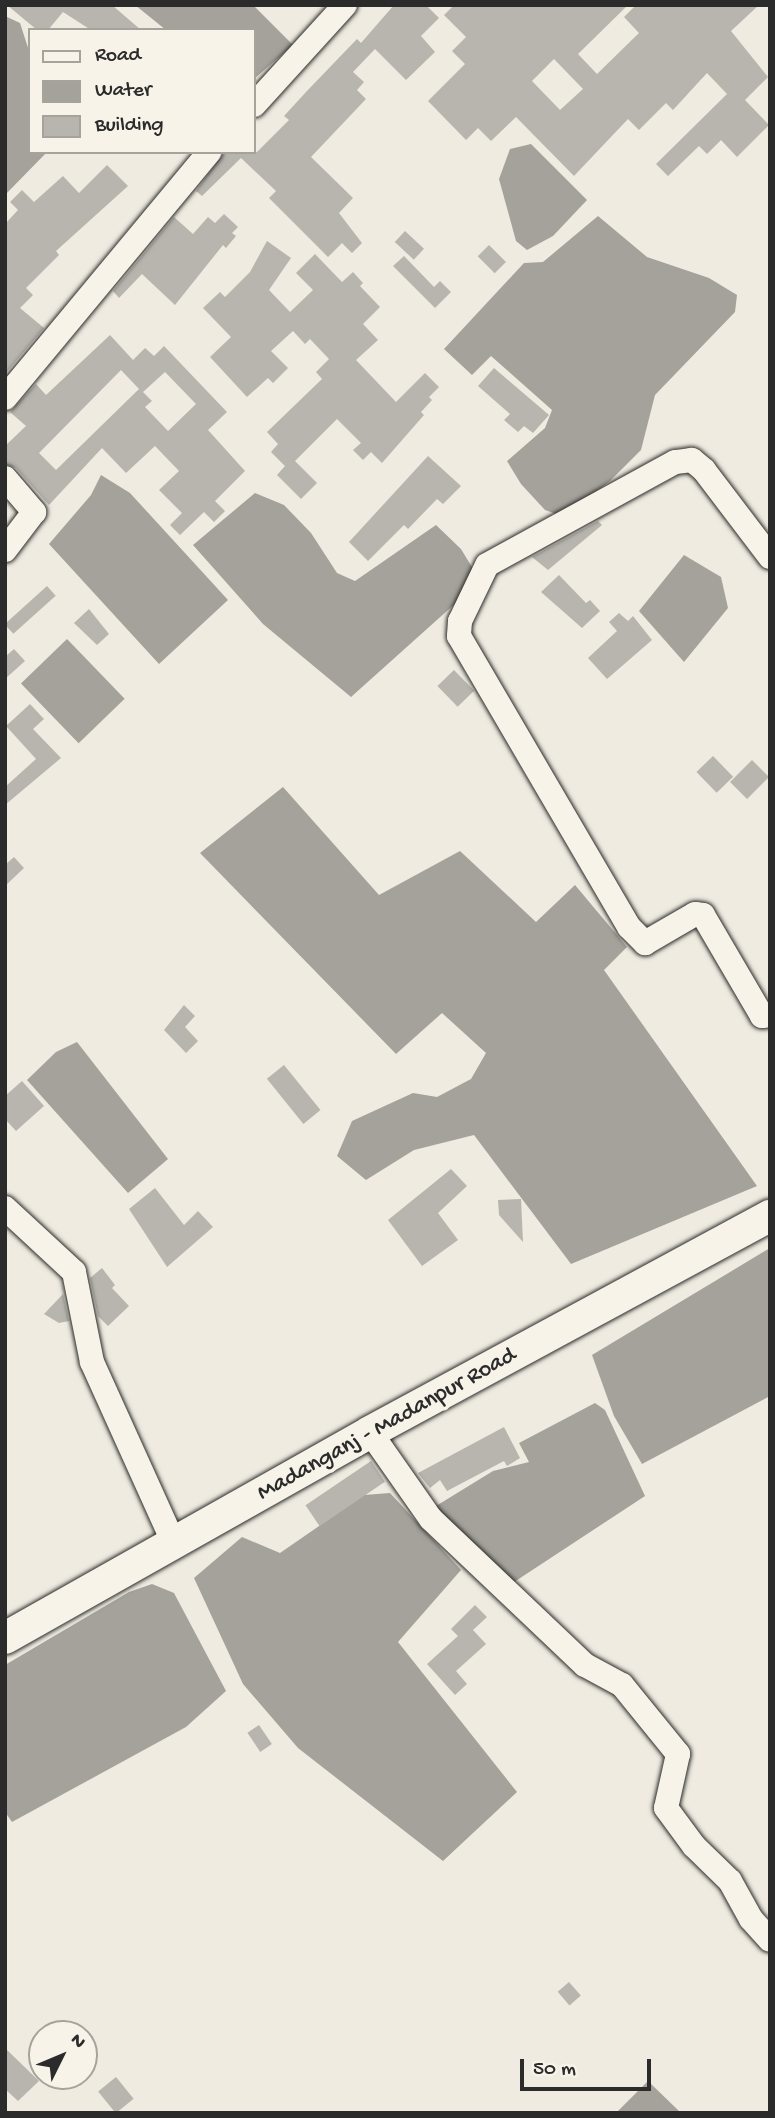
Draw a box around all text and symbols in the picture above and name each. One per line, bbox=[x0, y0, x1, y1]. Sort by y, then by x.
legend bbox=[28, 28, 256, 154]
text: Road bbox=[95, 44, 141, 69]
text: Water bbox=[95, 79, 151, 104]
text: Building bbox=[95, 114, 164, 139]
street label: Madanganj - Madanpur Road bbox=[253, 1342, 521, 1508]
north arrow bbox=[28, 2020, 98, 2090]
text: N bbox=[65, 2029, 90, 2054]
scale bar bbox=[523, 2044, 654, 2088]
text: 50 m bbox=[533, 2058, 576, 2083]

